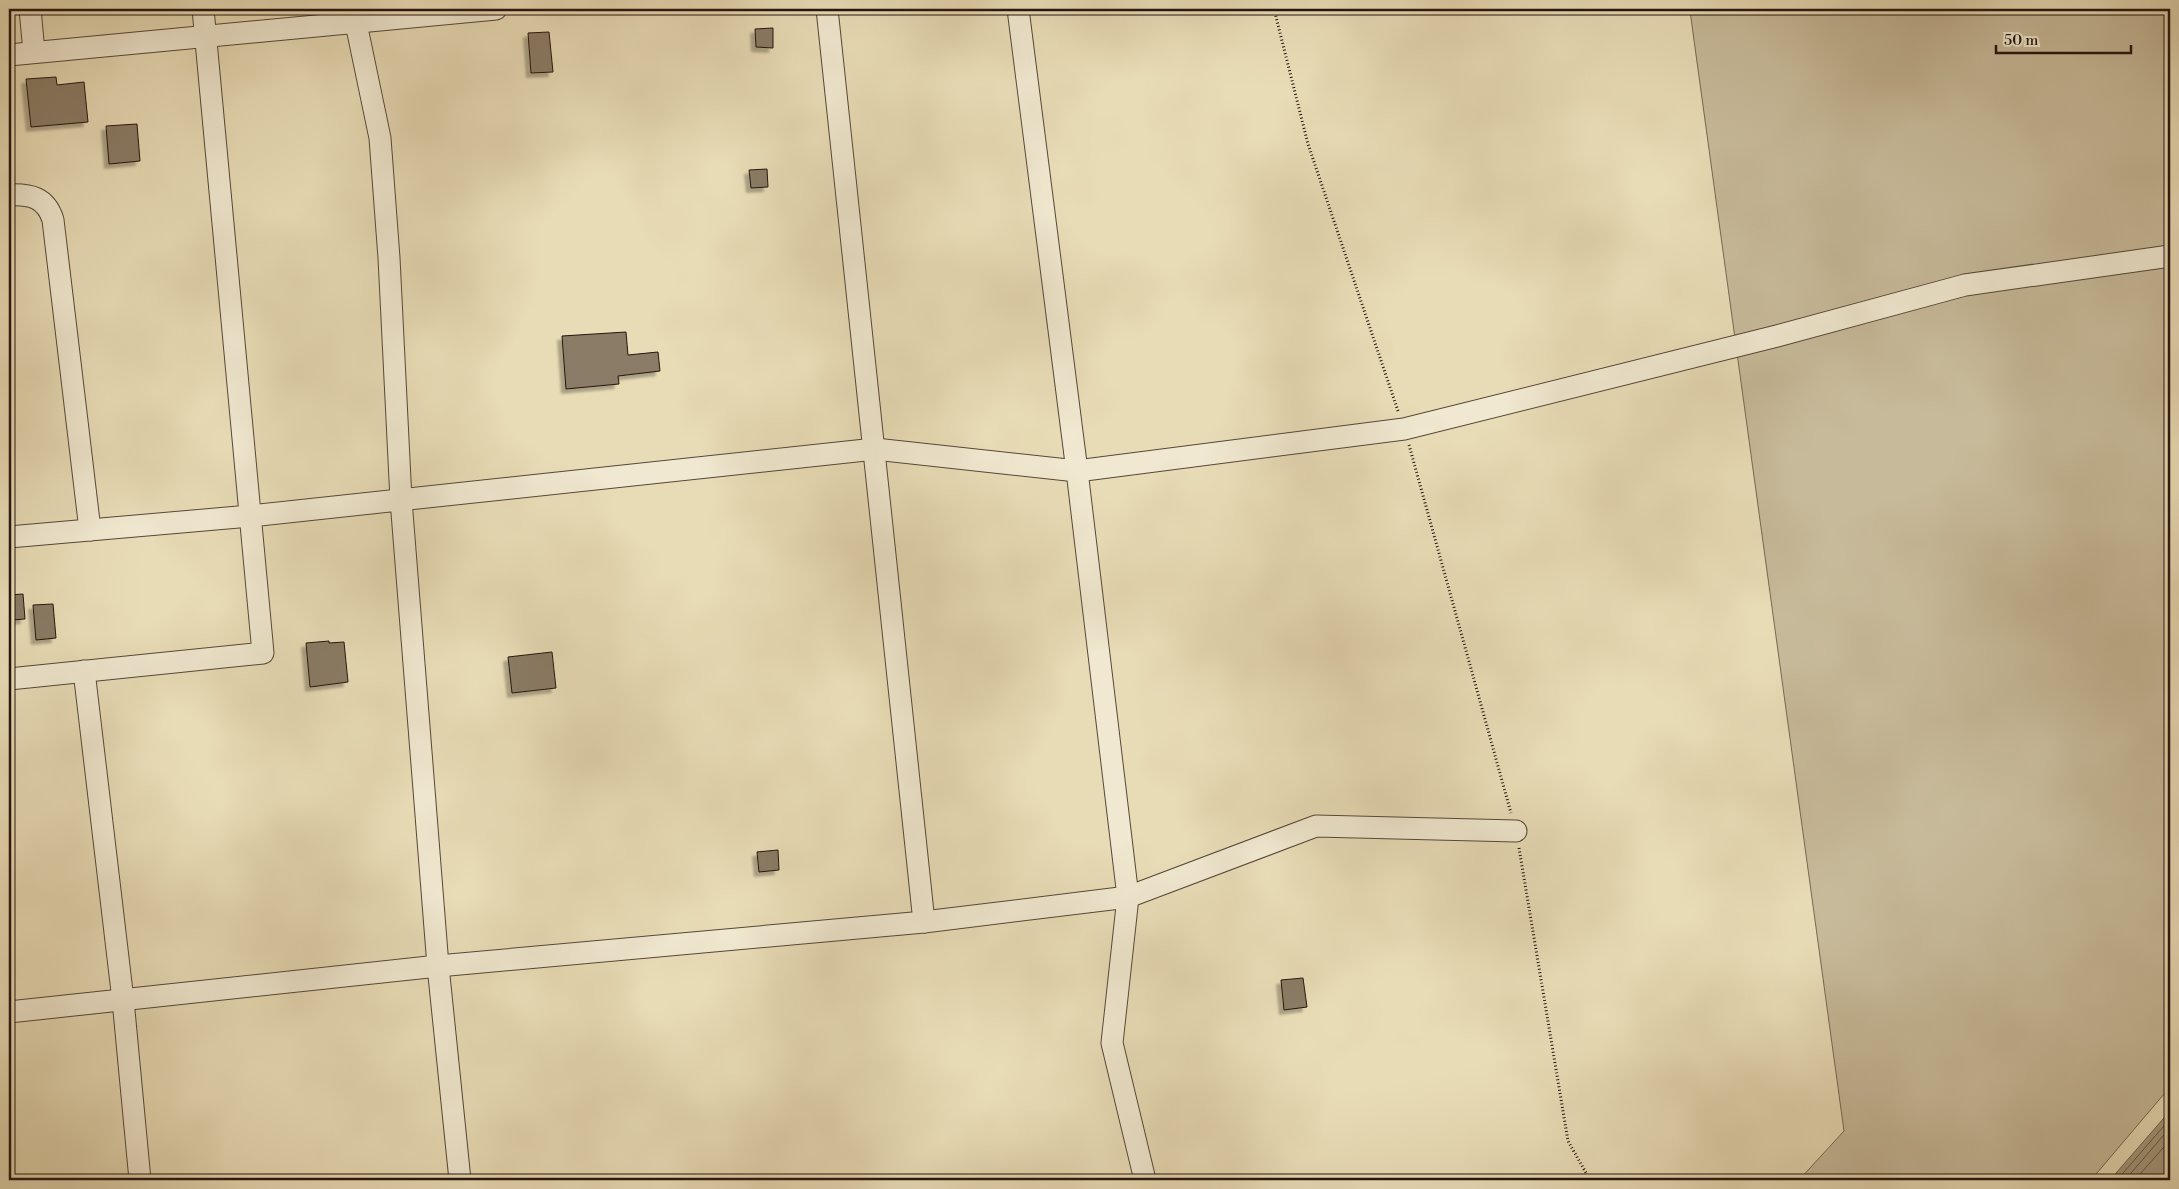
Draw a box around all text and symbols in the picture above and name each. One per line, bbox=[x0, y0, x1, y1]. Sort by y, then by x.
scale bar bbox=[1996, 22, 2132, 54]
text: 50 m bbox=[2004, 31, 2038, 50]

